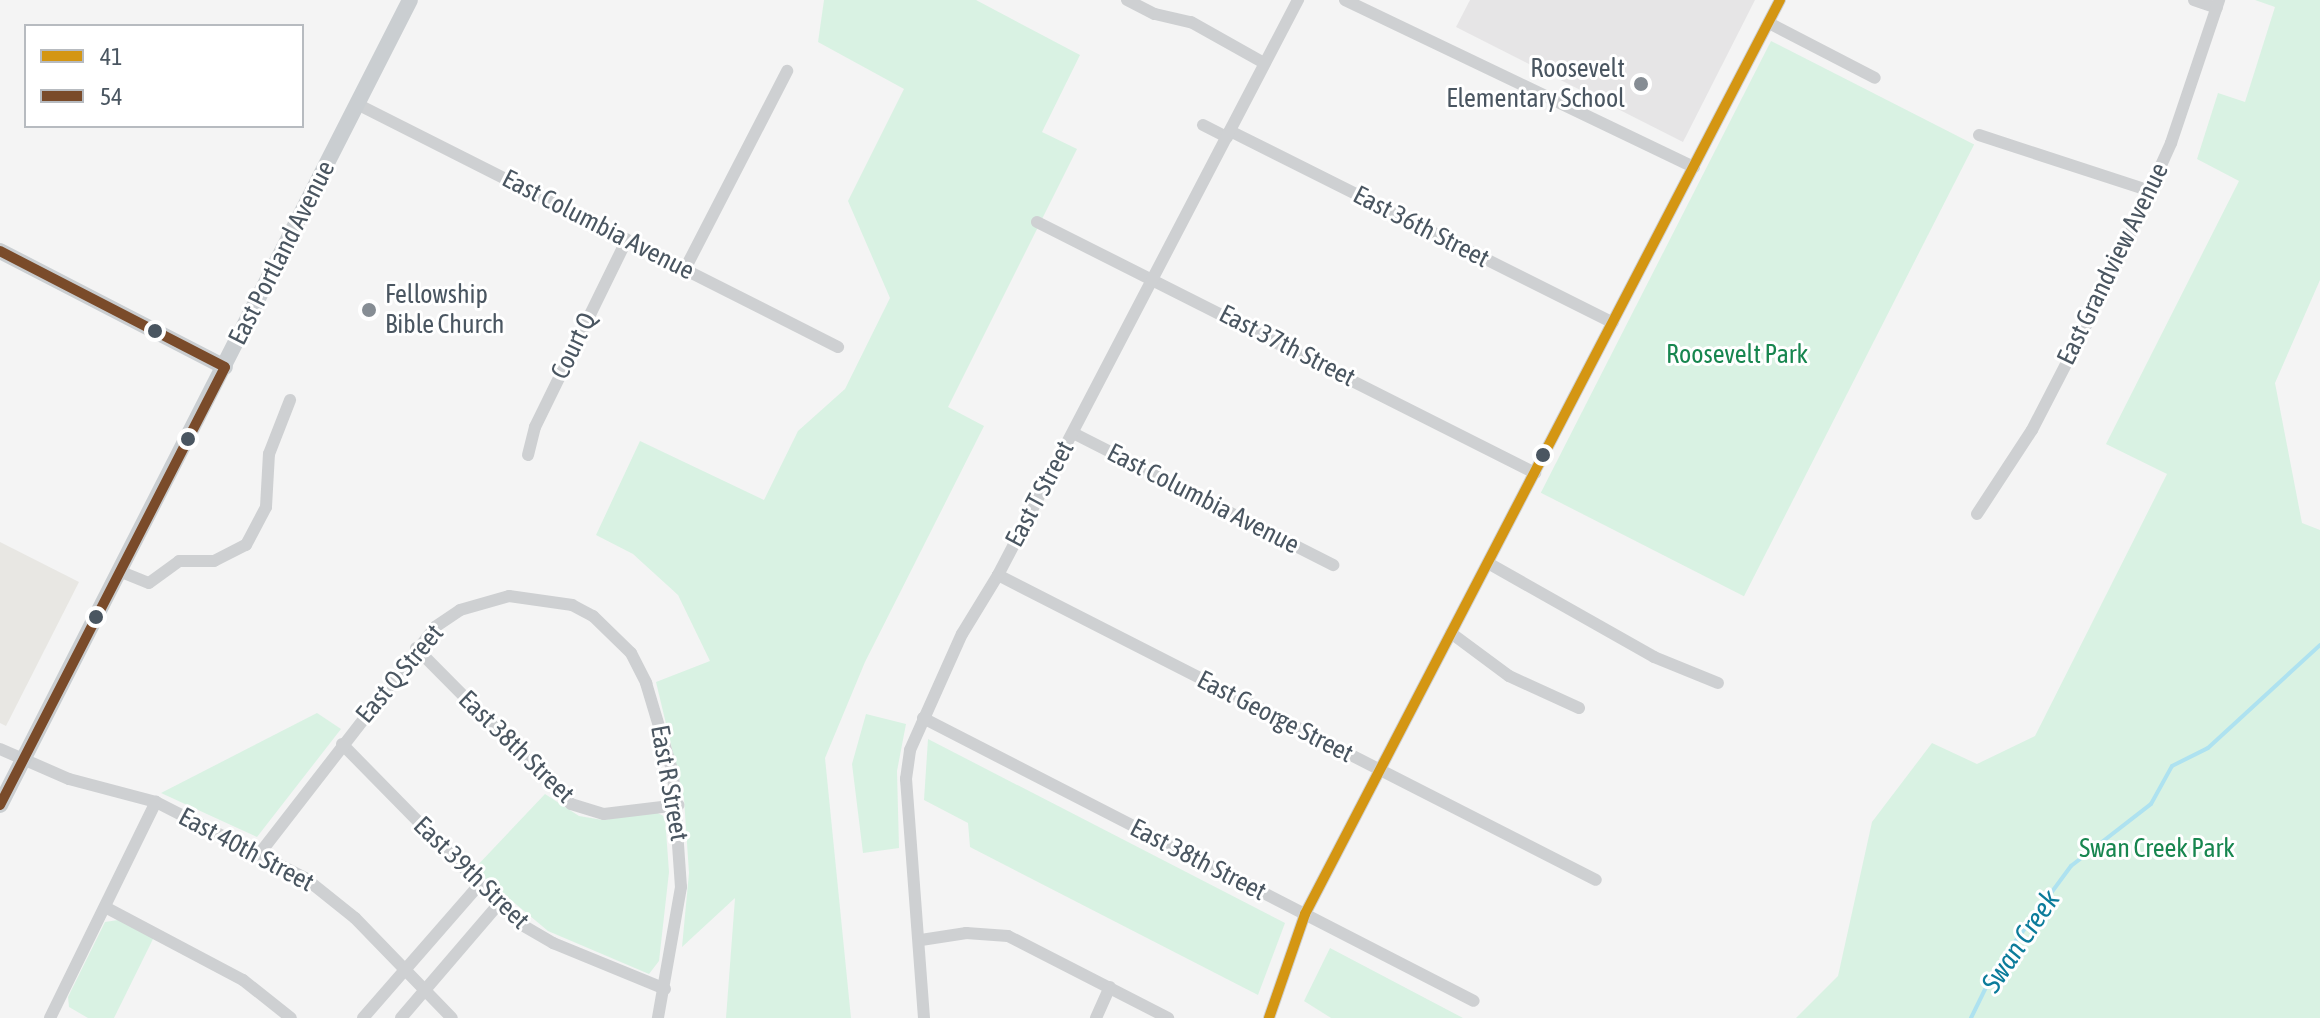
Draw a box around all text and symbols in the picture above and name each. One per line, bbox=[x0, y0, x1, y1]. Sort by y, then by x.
legend bbox=[24, 24, 304, 128]
text: 41 bbox=[100, 43, 123, 70]
place label: Roosevelt Elementary School bbox=[1446, 53, 1625, 114]
marker: Roosevelt Elementary School bbox=[1632, 75, 1650, 93]
text: 54 bbox=[100, 83, 123, 110]
street label: East Portland Avenue bbox=[222, 156, 342, 350]
street label: East Grandview Avenue bbox=[2051, 158, 2175, 370]
street label: East Columbia Avenue bbox=[497, 163, 699, 287]
street label: East 36th Street bbox=[1348, 179, 1494, 275]
place label: Fellowship Bible Church bbox=[385, 279, 504, 340]
street label: East 37th Street bbox=[1214, 298, 1360, 394]
marker: Fellowship Bible Church bbox=[360, 301, 378, 319]
street label: Court Q bbox=[545, 308, 603, 384]
unlabelled marker bbox=[147, 323, 163, 339]
park label: Roosevelt Park bbox=[1666, 339, 1808, 371]
unlabelled marker bbox=[180, 431, 196, 447]
street label: East T Street bbox=[999, 436, 1081, 552]
street label: East Columbia Avenue bbox=[1102, 437, 1304, 561]
unlabelled marker bbox=[1535, 447, 1551, 463]
unlabelled marker bbox=[88, 609, 104, 625]
street label: East Q Street bbox=[350, 618, 450, 730]
street label: East George Street bbox=[1192, 664, 1358, 770]
street label: East 38th Street bbox=[452, 684, 580, 810]
street label: East R Street bbox=[643, 723, 695, 843]
street label: East 40th Street bbox=[173, 801, 319, 899]
street label: East 39th Street bbox=[407, 810, 535, 936]
street label: East 38th Street bbox=[1125, 812, 1271, 908]
park label: Swan Creek Park bbox=[2079, 833, 2235, 865]
water label: Swan Creek bbox=[1974, 884, 2066, 998]

